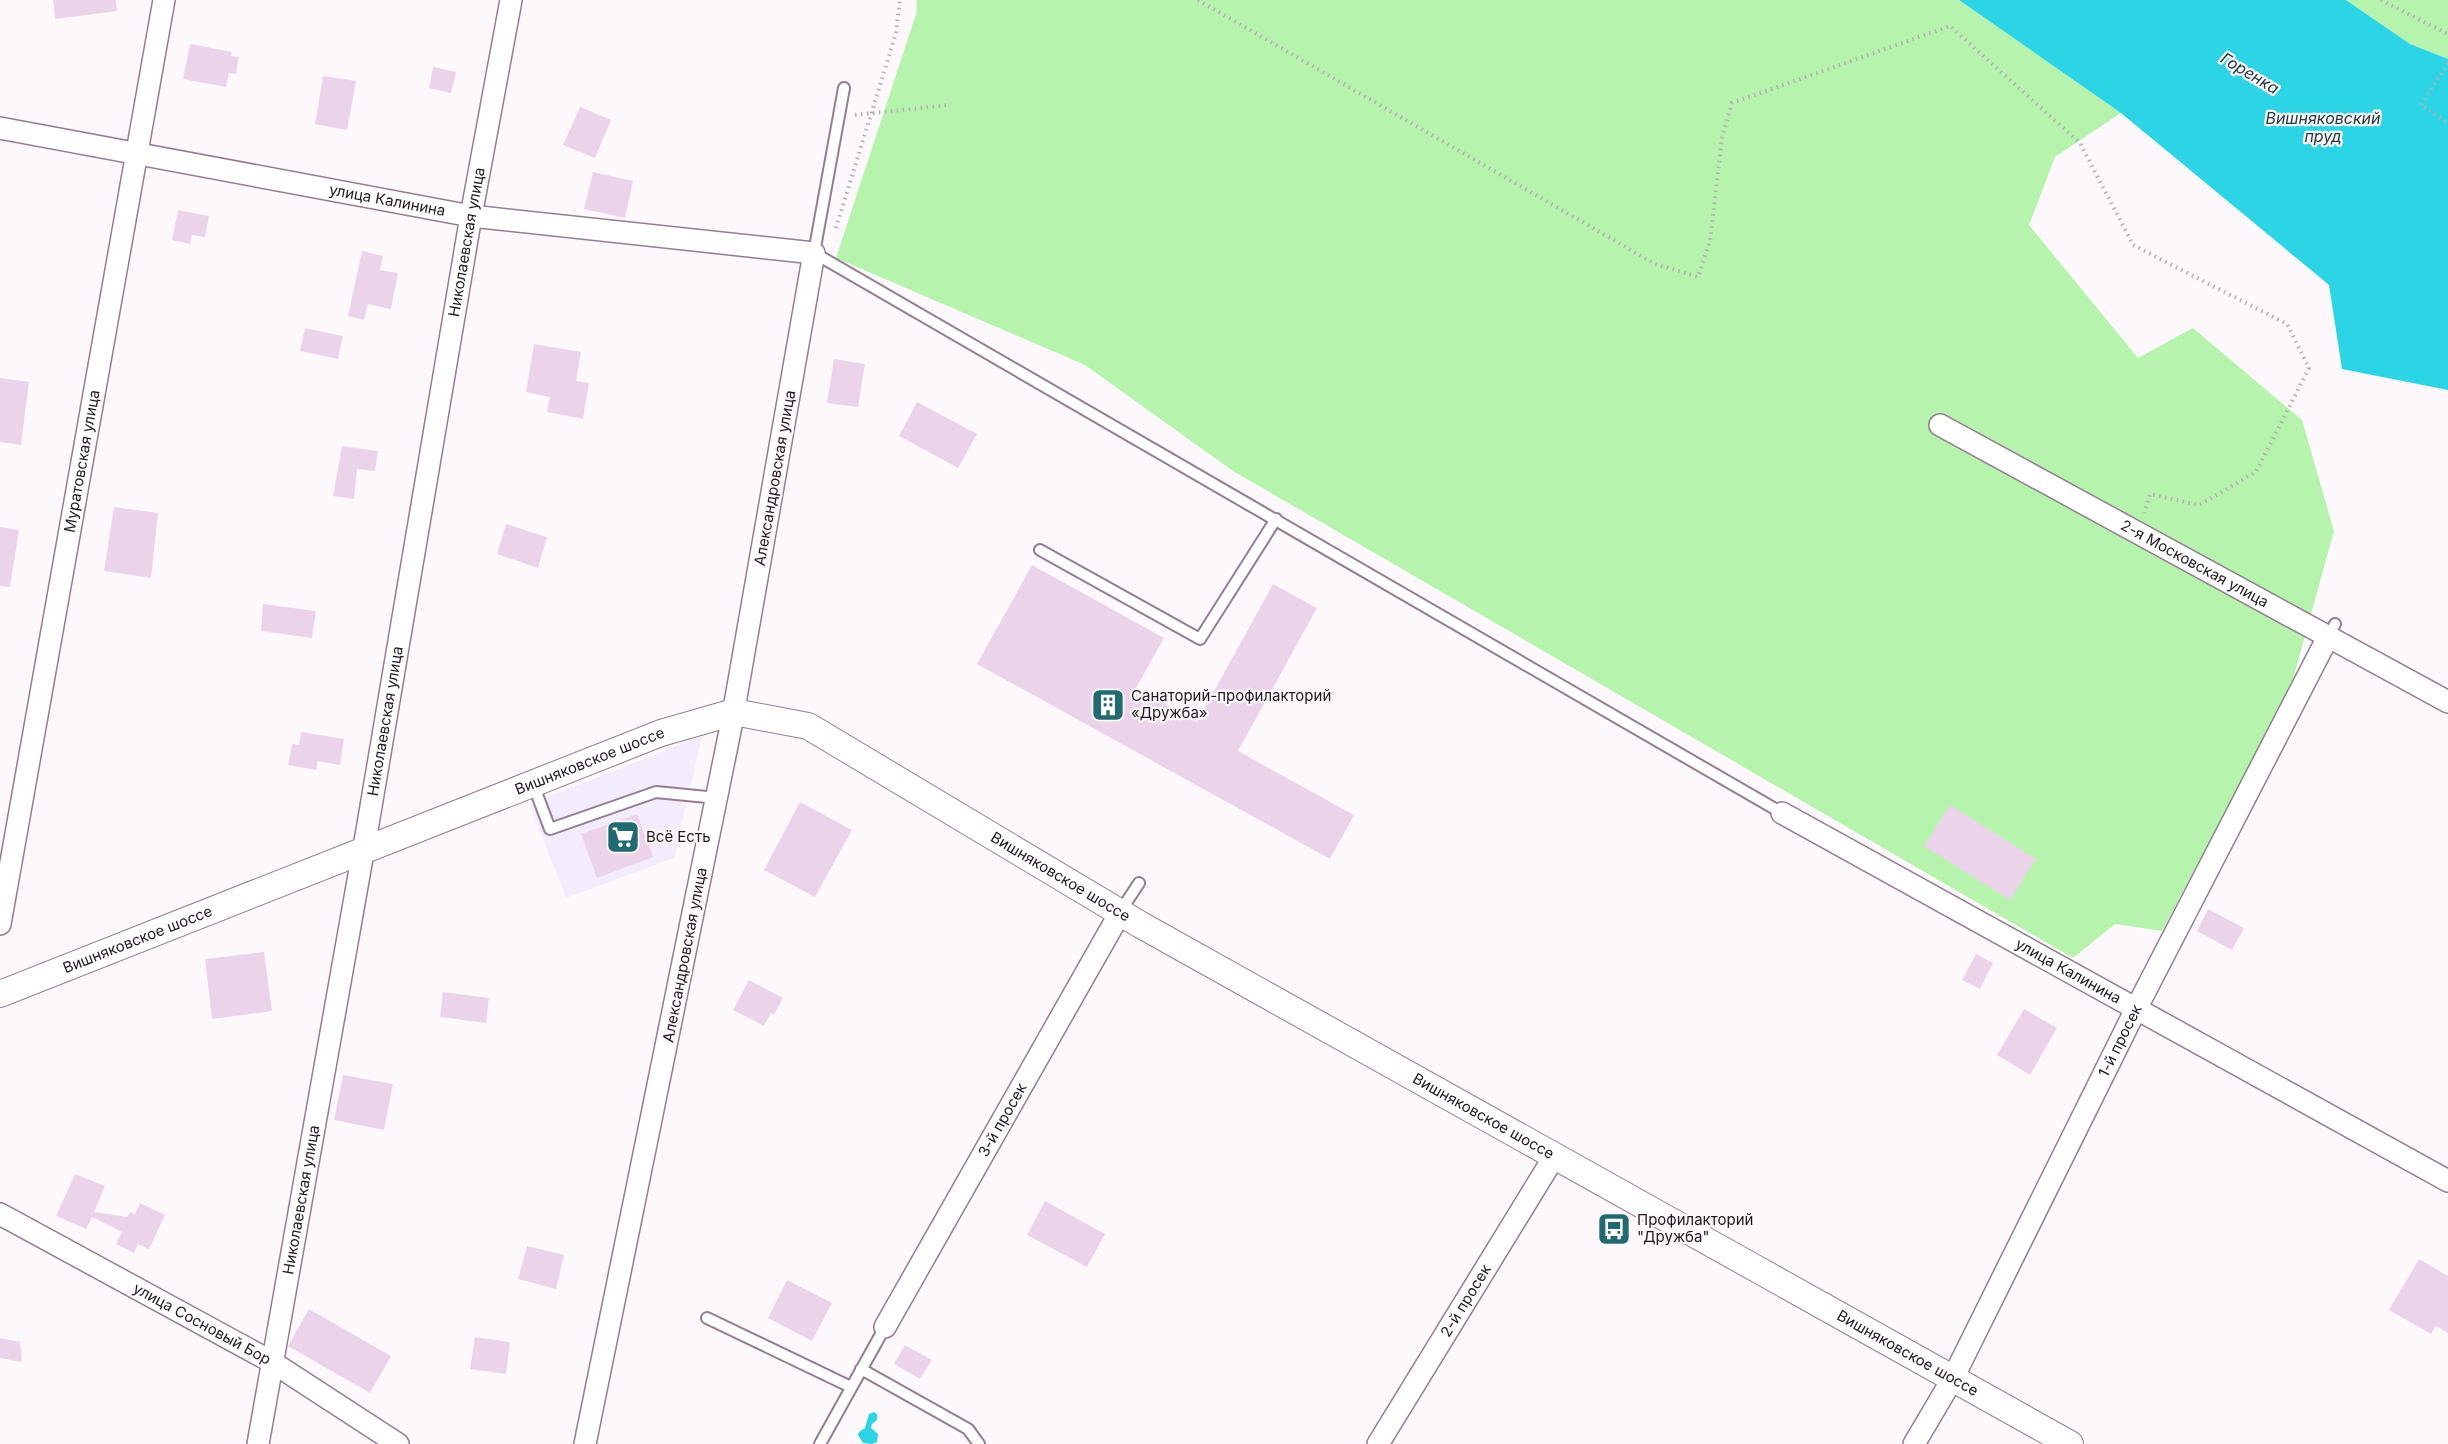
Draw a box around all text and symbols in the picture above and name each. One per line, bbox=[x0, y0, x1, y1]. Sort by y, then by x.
water label: Горенка bbox=[2217, 48, 2283, 98]
water label: Вишняковский пруд bbox=[2265, 108, 2381, 146]
street label: Николаевская улица bbox=[444, 166, 489, 318]
street label: улица Калинина bbox=[328, 180, 447, 220]
street label: Муратовская улица bbox=[60, 388, 104, 534]
street label: Александровская улица bbox=[750, 389, 799, 567]
street label: 2-я Московская улица bbox=[2118, 515, 2272, 611]
street label: Николаевская улица bbox=[363, 645, 407, 797]
place label: Санаторий-профилакторий «Дружба» bbox=[1131, 686, 1331, 722]
building icon: Санаторий-профилакторий «Дружба» bbox=[1090, 687, 1126, 723]
street label: Вишняковское шоссе bbox=[512, 723, 667, 799]
supermarket icon: Всё Есть bbox=[605, 819, 641, 855]
place label: Всё Есть bbox=[646, 827, 711, 846]
street label: Вишняковское шоссе bbox=[988, 827, 1134, 925]
street label: Александровская улица bbox=[658, 866, 711, 1044]
street label: Вишняковское шоссе bbox=[60, 901, 215, 977]
street label: улица Калинина bbox=[2012, 934, 2125, 1008]
street label: 1-й просек bbox=[2094, 1001, 2146, 1080]
street label: Вишняковское шоссе bbox=[1409, 1069, 1558, 1163]
street label: 3-й просек bbox=[974, 1080, 1030, 1160]
street label: Николаевская улица bbox=[278, 1123, 323, 1276]
place label: Профилакторий "Дружба" bbox=[1637, 1210, 1753, 1246]
bus stop icon: Профилакторий "Дружба" bbox=[1596, 1211, 1632, 1247]
street label: 2-й просек bbox=[1436, 1261, 1495, 1340]
street label: улица Сосновый Бор bbox=[130, 1278, 274, 1369]
street label: Вишняковское шоссе bbox=[1834, 1306, 1982, 1400]

